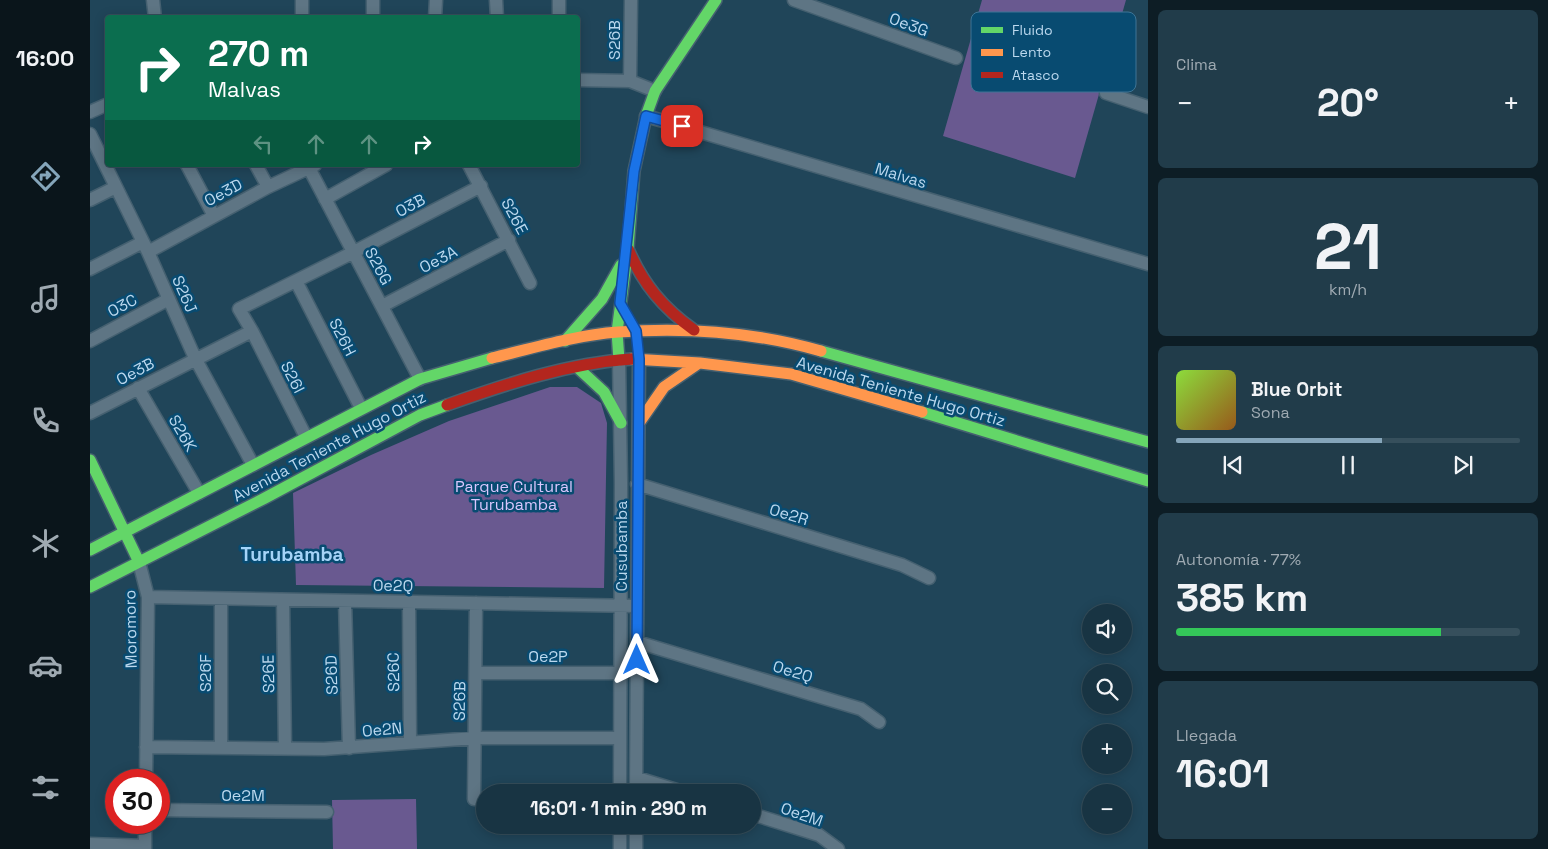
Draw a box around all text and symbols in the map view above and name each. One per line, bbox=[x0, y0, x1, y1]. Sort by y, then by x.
street label: Oe3G bbox=[886, 8, 931, 41]
legend bbox=[971, 12, 1136, 92]
street label: S26B bbox=[604, 20, 625, 60]
text: Fluido bbox=[1012, 21, 1053, 39]
text: 270 m bbox=[208, 32, 309, 76]
icon: right bbox=[125, 35, 190, 100]
text: Lento bbox=[1012, 43, 1051, 61]
text: 16:00 bbox=[16, 44, 74, 72]
text: Clima bbox=[1176, 54, 1217, 75]
text: Atasco bbox=[1012, 66, 1059, 84]
text: Malvas bbox=[208, 75, 281, 103]
text: 20° bbox=[1317, 79, 1379, 127]
text: − bbox=[1176, 85, 1193, 121]
text: + bbox=[1503, 85, 1520, 121]
pin bbox=[661, 105, 703, 147]
icon: arrive bbox=[668, 112, 696, 140]
icon: left bbox=[249, 130, 277, 158]
icon: ahead bbox=[302, 130, 330, 158]
icon: ahead bbox=[355, 130, 383, 158]
icon: right bbox=[408, 130, 436, 158]
street label: Malvas bbox=[872, 158, 929, 193]
icon: directions bbox=[28, 159, 63, 194]
street label: Oe3D bbox=[200, 174, 246, 211]
street label: O3B bbox=[392, 189, 429, 222]
street label: S26E bbox=[496, 194, 533, 238]
text: 21 bbox=[1314, 205, 1382, 288]
street label: Oe3A bbox=[416, 241, 461, 278]
street label: S26G bbox=[360, 244, 397, 289]
street label: S26J bbox=[167, 272, 202, 316]
text: km/h bbox=[1329, 279, 1367, 300]
icon: music bbox=[28, 281, 63, 316]
street label: O3C bbox=[104, 289, 141, 322]
street label: S26H bbox=[324, 315, 361, 360]
street label: Avenida Teniente Hugo Ortiz bbox=[794, 352, 1008, 431]
street label: Oe3B bbox=[112, 353, 158, 390]
street label: S26I bbox=[276, 358, 309, 397]
text: Blue Orbit bbox=[1251, 377, 1342, 402]
street label: Avenida Teniente Hugo Ortiz bbox=[229, 386, 430, 506]
text: Sona bbox=[1251, 402, 1290, 423]
icon: phone bbox=[28, 403, 63, 438]
street label: S26K bbox=[164, 411, 202, 456]
icon: previous bbox=[1219, 451, 1247, 479]
icon: pause bbox=[1334, 451, 1362, 479]
icon: next bbox=[1449, 451, 1477, 479]
park label: Parque Cultural Turubamba bbox=[455, 476, 573, 515]
street label: Oe2R bbox=[767, 499, 811, 530]
street label: Cusubamba bbox=[611, 500, 632, 592]
icon: climate bbox=[28, 526, 63, 561]
district label: Turubamba bbox=[240, 542, 344, 567]
text: Autonomía · 77% bbox=[1176, 549, 1301, 570]
text: 385 km bbox=[1176, 574, 1308, 622]
street label: Oe2Q bbox=[373, 575, 413, 596]
street label: Moromoro bbox=[119, 589, 142, 668]
map controls bbox=[1082, 604, 1132, 834]
button: sound bbox=[1082, 604, 1132, 654]
position arrow bbox=[610, 633, 662, 685]
street label: Oe2P bbox=[528, 646, 568, 667]
icon: car bbox=[28, 648, 63, 683]
street label: S26C bbox=[383, 652, 404, 692]
street label: S26F bbox=[195, 654, 216, 692]
street label: S26E bbox=[258, 655, 279, 693]
street label: S26D bbox=[320, 655, 343, 695]
street label: Oe2Q bbox=[770, 656, 815, 687]
button: search bbox=[1082, 664, 1132, 714]
street label: S26B bbox=[449, 681, 470, 721]
street label: Oe2N bbox=[361, 717, 403, 742]
button: + bbox=[1082, 724, 1132, 774]
text: Llegada bbox=[1176, 725, 1237, 746]
text: 16:01 bbox=[1176, 750, 1270, 798]
speed limit sign: 30 bbox=[105, 769, 170, 834]
icon: filters bbox=[28, 770, 63, 805]
button: − bbox=[1082, 784, 1132, 834]
street label: Oe2M bbox=[221, 785, 265, 806]
text: 16:01 · 1 min · 290 m bbox=[530, 796, 707, 821]
street label: Oe2M bbox=[778, 797, 826, 832]

